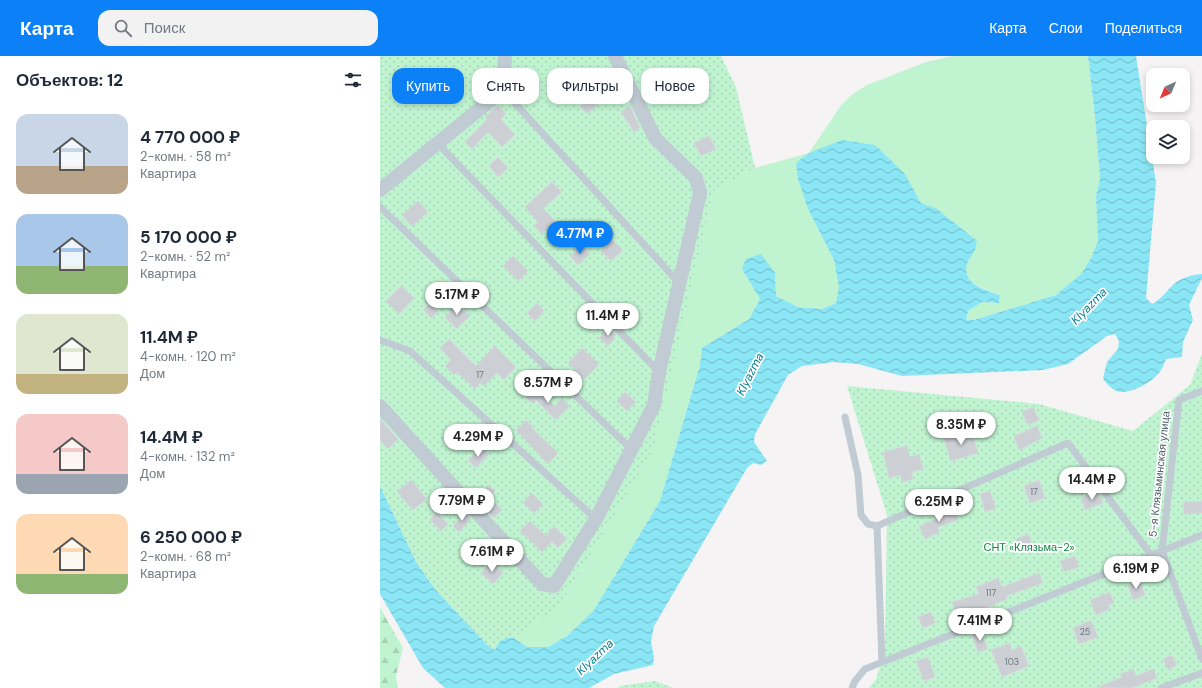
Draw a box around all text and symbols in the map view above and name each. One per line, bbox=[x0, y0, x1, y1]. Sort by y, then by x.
search box bbox=[98, 10, 378, 46]
text: Карта bbox=[20, 16, 74, 41]
icon: search bbox=[112, 17, 134, 39]
text: Поиск bbox=[144, 18, 185, 38]
text: Карта bbox=[989, 19, 1027, 37]
text: Слои bbox=[1049, 19, 1083, 37]
text: Поделиться bbox=[1105, 19, 1182, 37]
chip: Купить bbox=[392, 68, 464, 104]
chip: Снять bbox=[472, 68, 539, 104]
chip: Фильтры bbox=[547, 68, 633, 104]
chip: Новое bbox=[641, 68, 709, 104]
north arrow bbox=[1146, 68, 1190, 112]
map controls bbox=[1146, 68, 1190, 164]
text: Объектов: 12 bbox=[16, 69, 123, 91]
icon: filters bbox=[342, 69, 364, 91]
button: layers bbox=[1146, 120, 1190, 164]
text: 4 770 000 ₽ bbox=[140, 126, 240, 148]
icon: home bbox=[48, 130, 96, 178]
text: 2-комн. · 58 m² bbox=[140, 148, 231, 165]
text: Квартира bbox=[140, 165, 196, 182]
pin: 4.77M ₽ bbox=[543, 221, 617, 255]
text: 4.77M ₽ bbox=[556, 225, 604, 242]
text: 5 170 000 ₽ bbox=[140, 226, 237, 248]
icon: home bbox=[48, 230, 96, 278]
text: 2-комн. · 52 m² bbox=[140, 248, 230, 265]
text: Квартира bbox=[140, 265, 196, 282]
pin: 5.17M ₽ bbox=[420, 282, 494, 316]
water label: Klyazma bbox=[1067, 284, 1111, 328]
text: 5.17M ₽ bbox=[434, 286, 480, 303]
pin: 11.4M ₽ bbox=[571, 303, 645, 337]
text: 11.4M ₽ bbox=[586, 307, 630, 324]
text: 11.4M ₽ bbox=[140, 326, 198, 348]
icon: home bbox=[48, 330, 96, 378]
text: 4-комн. · 120 m² bbox=[140, 348, 236, 365]
water label: Klyazma bbox=[733, 350, 768, 398]
text: Дом bbox=[140, 365, 165, 382]
house number: 17 bbox=[476, 369, 484, 381]
pin: 8.57M ₽ bbox=[511, 370, 585, 404]
text: 8.57M ₽ bbox=[523, 374, 573, 391]
street label: 5-я Клязьминская улица bbox=[1145, 409, 1173, 538]
pin: 8.35M ₽ bbox=[924, 412, 998, 446]
text: 8.35M ₽ bbox=[936, 416, 986, 433]
pin: 4.29M ₽ bbox=[441, 424, 515, 458]
text: 14.4M ₽ bbox=[140, 426, 203, 448]
text: 4.29M ₽ bbox=[453, 428, 503, 445]
icon: home bbox=[48, 430, 96, 478]
text: 4-комн. · 132 m² bbox=[140, 448, 235, 465]
text: Дом bbox=[140, 465, 165, 482]
pin: 14.4M ₽ bbox=[1055, 467, 1129, 501]
text: 14.4M ₽ bbox=[1068, 471, 1116, 488]
house number: 17 bbox=[1030, 486, 1038, 498]
pin: 7.79M ₽ bbox=[425, 488, 499, 522]
pin: 6.25M ₽ bbox=[902, 489, 976, 523]
text: 7.79M ₽ bbox=[438, 492, 486, 509]
text: 6.25M ₽ bbox=[914, 493, 964, 510]
text: 6 250 000 ₽ bbox=[140, 526, 242, 548]
icon: home bbox=[48, 530, 96, 578]
pin: 7.61M ₽ bbox=[455, 539, 529, 573]
park label: СНТ «Клязьма-2» bbox=[983, 540, 1075, 554]
text: 7.61M ₽ bbox=[469, 543, 515, 560]
text: 2-комн. · 68 m² bbox=[140, 548, 231, 565]
pin: 6.19M ₽ bbox=[1099, 556, 1173, 590]
text: 6.19M ₽ bbox=[1113, 560, 1159, 577]
text: Квартира bbox=[140, 565, 196, 582]
house number: 117 bbox=[986, 587, 996, 599]
pin: 7.41M ₽ bbox=[943, 608, 1017, 642]
text: 7.41M ₽ bbox=[957, 612, 1003, 629]
house number: 25 bbox=[1080, 626, 1090, 638]
water label: Klyazma bbox=[573, 635, 617, 679]
house number: 103 bbox=[1005, 656, 1019, 668]

